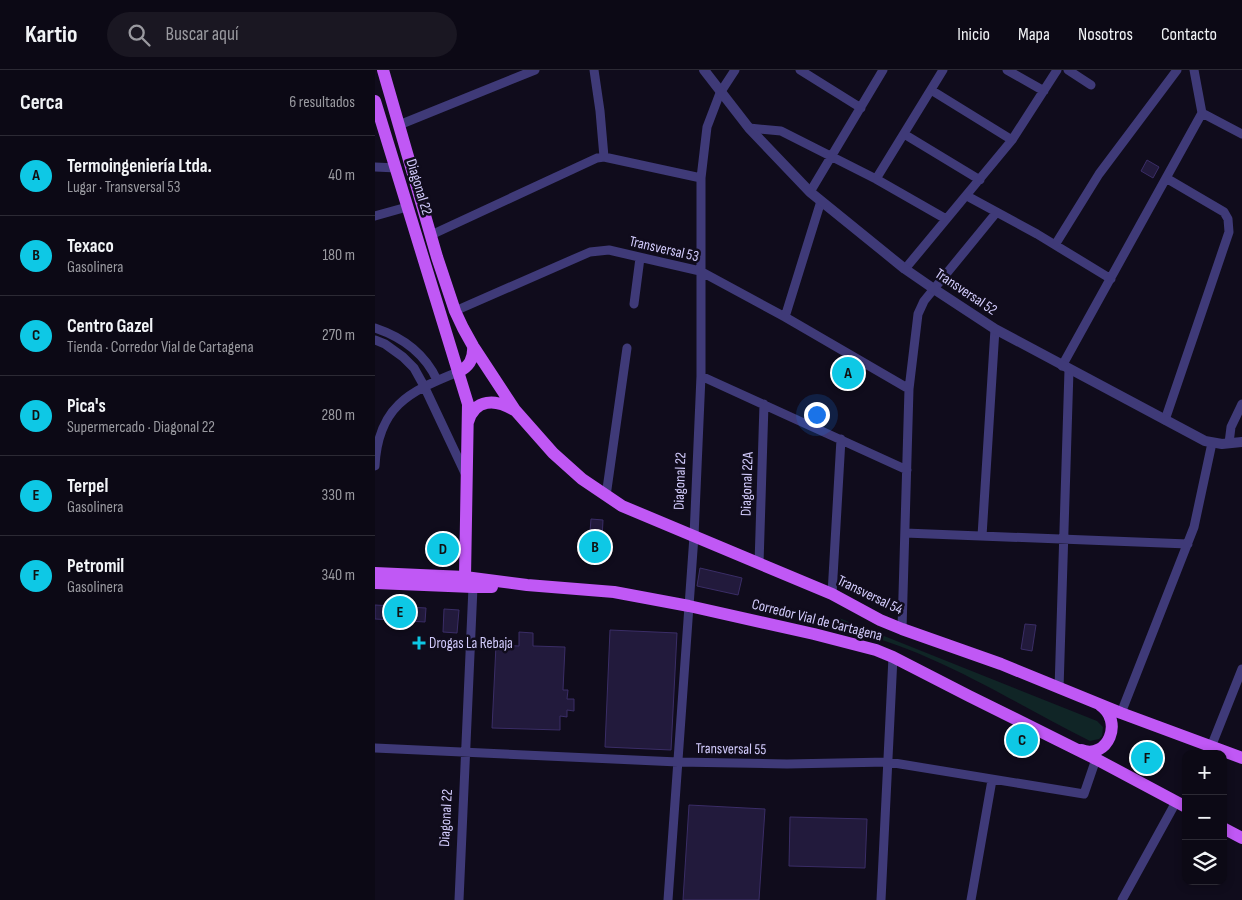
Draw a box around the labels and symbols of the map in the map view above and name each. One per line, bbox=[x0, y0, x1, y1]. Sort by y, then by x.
street label: Diagonal 22 bbox=[401, 157, 437, 217]
street label: Transversal 53 bbox=[627, 232, 701, 266]
street label: Transversal 52 bbox=[931, 264, 1001, 320]
pin: A bbox=[832, 354, 864, 392]
your location bbox=[804, 402, 830, 428]
street label: Diagonal 22A bbox=[736, 451, 758, 516]
street label: Diagonal 22 bbox=[669, 452, 691, 510]
pin: B bbox=[579, 528, 611, 566]
pin: D bbox=[427, 530, 459, 568]
street label: Transversal 54 bbox=[834, 571, 906, 619]
pin: E bbox=[384, 593, 416, 631]
street label: Corredor Vial de Cartagena bbox=[750, 595, 884, 645]
place label: Drogas La Rebaja bbox=[429, 634, 513, 653]
marker: Drogas La Rebaja bbox=[413, 637, 425, 649]
pin: C bbox=[1006, 721, 1038, 759]
street label: Transversal 55 bbox=[695, 739, 767, 759]
pin: F bbox=[1131, 739, 1163, 777]
street label: Diagonal 22 bbox=[435, 789, 457, 847]

